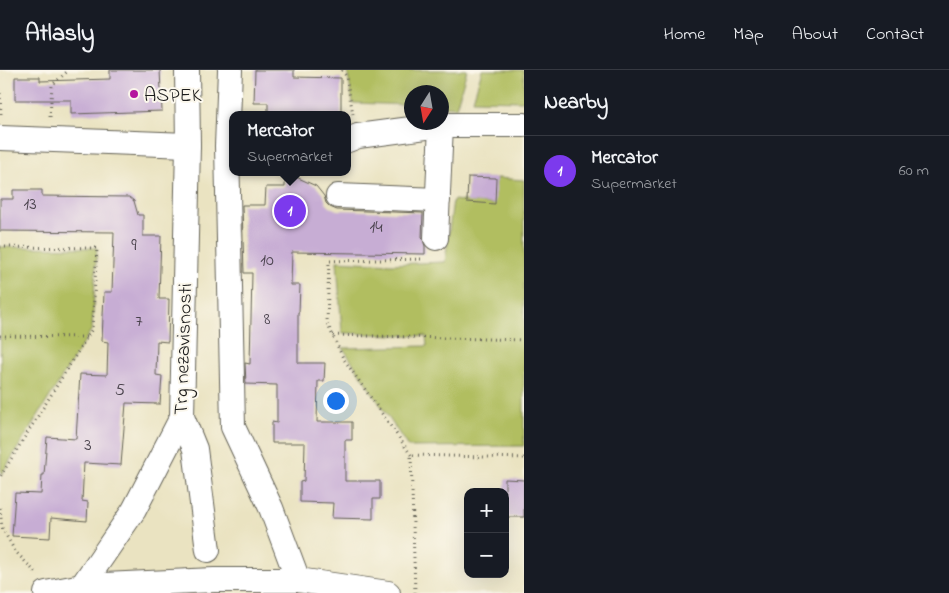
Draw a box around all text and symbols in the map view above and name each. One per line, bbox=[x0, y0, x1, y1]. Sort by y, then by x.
text: Atlasly bbox=[25, 17, 94, 52]
text: Home bbox=[664, 22, 705, 48]
text: Map bbox=[733, 22, 764, 48]
text: About bbox=[792, 22, 838, 48]
text: Contact bbox=[866, 22, 924, 48]
place label: ASPEK bbox=[144, 82, 202, 111]
north arrow bbox=[404, 85, 449, 130]
marker: ASPEK bbox=[128, 88, 140, 100]
text: Nearby bbox=[544, 88, 608, 118]
popup bbox=[229, 111, 351, 176]
text: Mercator bbox=[247, 118, 314, 145]
text: Supermarket bbox=[247, 145, 333, 169]
text: Mercator bbox=[591, 145, 658, 172]
text: 1 bbox=[557, 159, 563, 183]
text: 60 m bbox=[899, 159, 929, 183]
text: Supermarket bbox=[591, 172, 677, 196]
house number: 13 bbox=[23, 192, 37, 218]
pin: 1 bbox=[274, 192, 306, 230]
house number: 14 bbox=[369, 215, 383, 241]
house number: 9 bbox=[131, 233, 137, 259]
house number: 10 bbox=[260, 248, 274, 274]
street label: Trg nezavisnosti bbox=[168, 283, 202, 416]
house number: 8 bbox=[264, 307, 271, 333]
house number: 7 bbox=[135, 309, 143, 335]
house number: 5 bbox=[115, 378, 125, 404]
your location bbox=[323, 388, 349, 414]
house number: 3 bbox=[84, 433, 92, 459]
map controls bbox=[464, 488, 509, 578]
button: + bbox=[464, 488, 509, 533]
button: − bbox=[464, 533, 509, 578]

